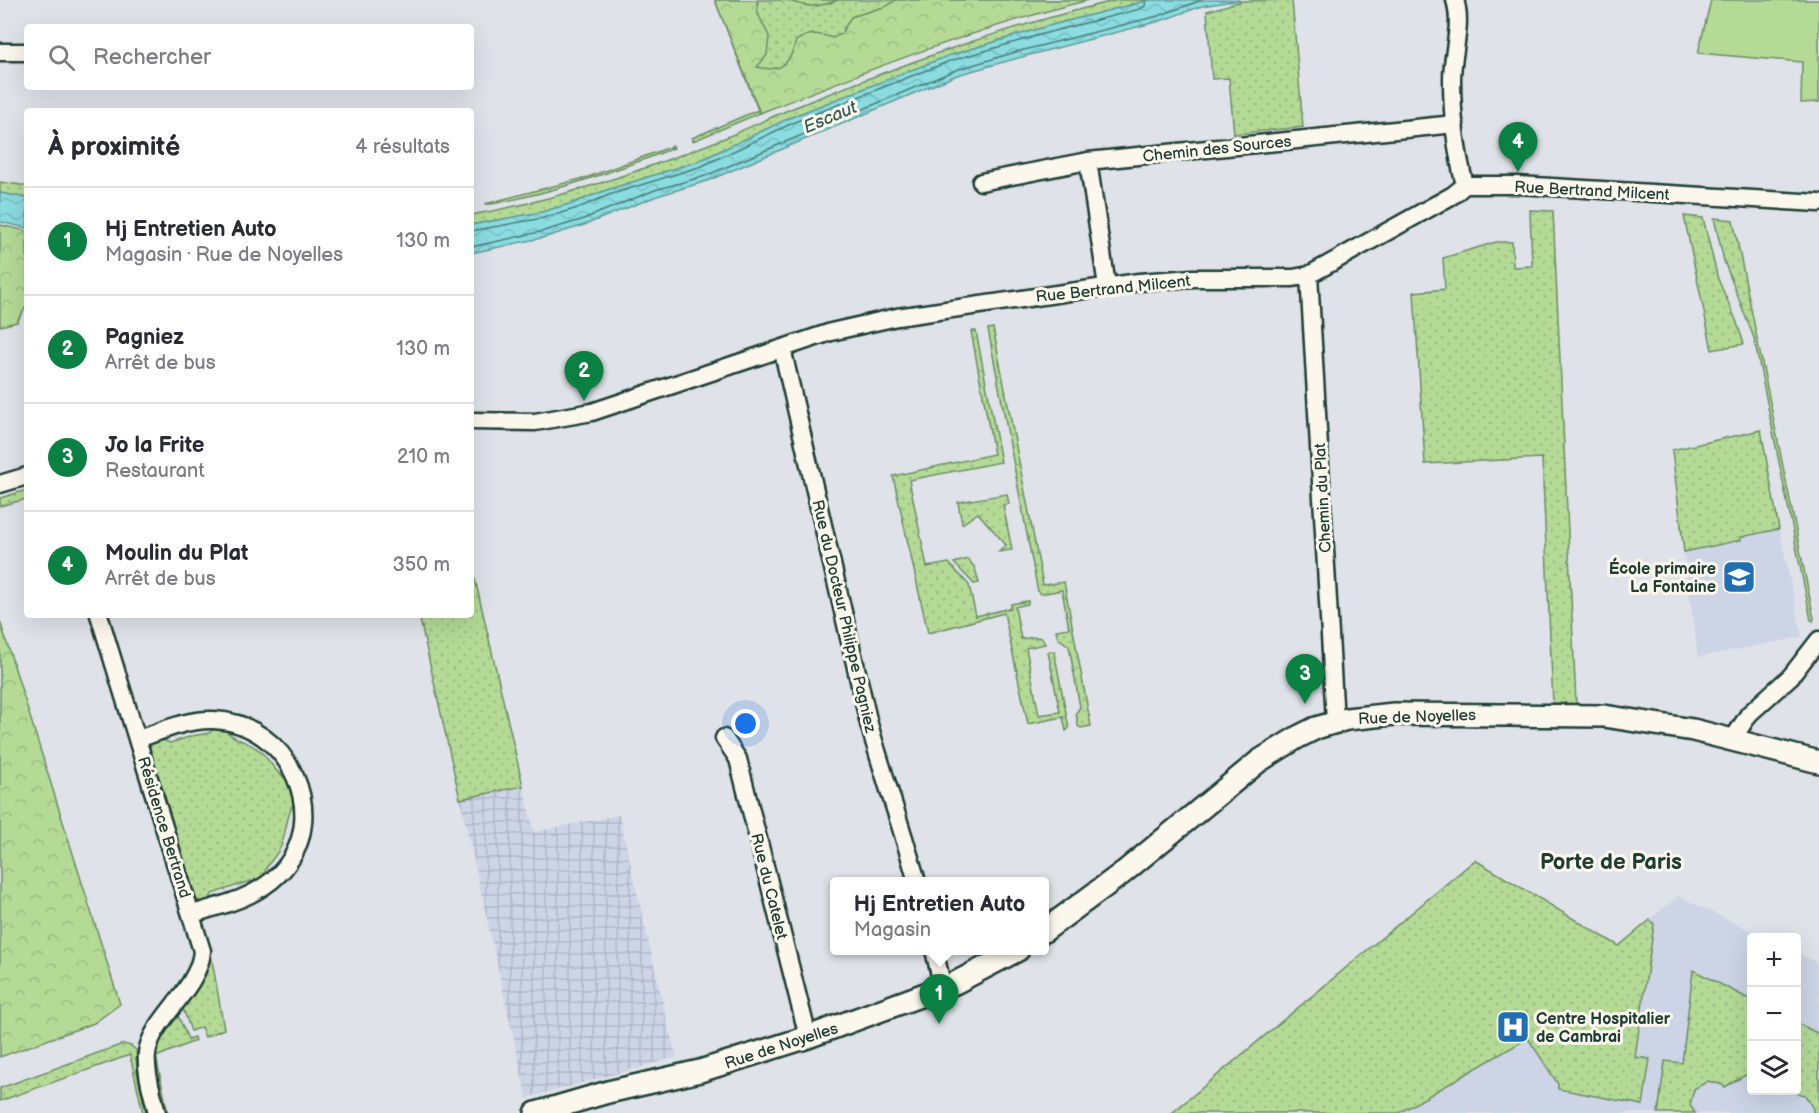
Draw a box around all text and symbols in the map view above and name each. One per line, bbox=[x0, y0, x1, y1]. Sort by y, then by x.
search box bbox=[24, 24, 474, 90]
icon: search bbox=[45, 41, 78, 74]
text: Rechercher bbox=[93, 44, 211, 71]
water label: Escaut bbox=[800, 97, 861, 138]
pin: 4 bbox=[1498, 122, 1538, 172]
text: À proximité bbox=[48, 132, 180, 163]
street label: Chemin des Sources bbox=[1142, 132, 1293, 167]
text: 4 résultats bbox=[355, 135, 450, 159]
street label: Rue Bertrand Milcent bbox=[1514, 178, 1670, 205]
text: Hj Entretien Auto bbox=[105, 216, 277, 243]
text: 1 bbox=[63, 229, 72, 253]
text: 130 m bbox=[396, 229, 450, 253]
text: Magasin · Rue de Noyelles bbox=[105, 243, 343, 267]
street label: Rue Bertrand Milcent bbox=[1035, 272, 1191, 307]
text: Pagniez bbox=[105, 324, 184, 351]
text: 2 bbox=[62, 337, 73, 361]
text: 130 m bbox=[396, 337, 450, 361]
text: Arrêt de bus bbox=[105, 351, 216, 375]
pin: 2 bbox=[564, 352, 604, 401]
text: Jo la Frite bbox=[105, 432, 204, 459]
street label: Chemin du Plat bbox=[1311, 442, 1336, 553]
text: 3 bbox=[62, 445, 73, 469]
text: 210 m bbox=[397, 445, 450, 469]
text: Restaurant bbox=[105, 459, 205, 483]
street label: Rue du Docteur Philippe Pagniez bbox=[807, 498, 880, 735]
text: Moulin du Plat bbox=[105, 540, 248, 567]
text: 4 bbox=[62, 553, 73, 577]
text: 350 m bbox=[393, 553, 450, 577]
place label: École primaire La Fontaine bbox=[1609, 557, 1716, 597]
school or university icon: École primaire La Fontaine bbox=[1721, 559, 1757, 595]
text: Arrêt de bus bbox=[105, 567, 216, 591]
pin: 3 bbox=[1286, 654, 1324, 704]
street label: Rue de Noyelles bbox=[1358, 706, 1477, 729]
your location bbox=[731, 709, 760, 738]
street label: Résidence Bertrand bbox=[133, 755, 194, 900]
street label: Rue du Catelet bbox=[746, 831, 791, 941]
district label: Porte de Paris bbox=[1540, 849, 1682, 876]
popup bbox=[830, 877, 1049, 955]
text: Hj Entretien Auto bbox=[854, 891, 1025, 918]
text: Magasin bbox=[854, 918, 931, 942]
map controls bbox=[1747, 933, 1801, 1095]
button: + bbox=[1747, 933, 1801, 987]
pin: 1 bbox=[920, 974, 958, 1024]
button: − bbox=[1747, 987, 1801, 1041]
hospital icon: Centre Hospitalier de Cambrai bbox=[1495, 1009, 1531, 1045]
place label: Centre Hospitalier de Cambrai bbox=[1536, 1010, 1671, 1047]
street label: Rue de Noyelles bbox=[722, 1019, 841, 1074]
button: layers bbox=[1747, 1041, 1801, 1095]

